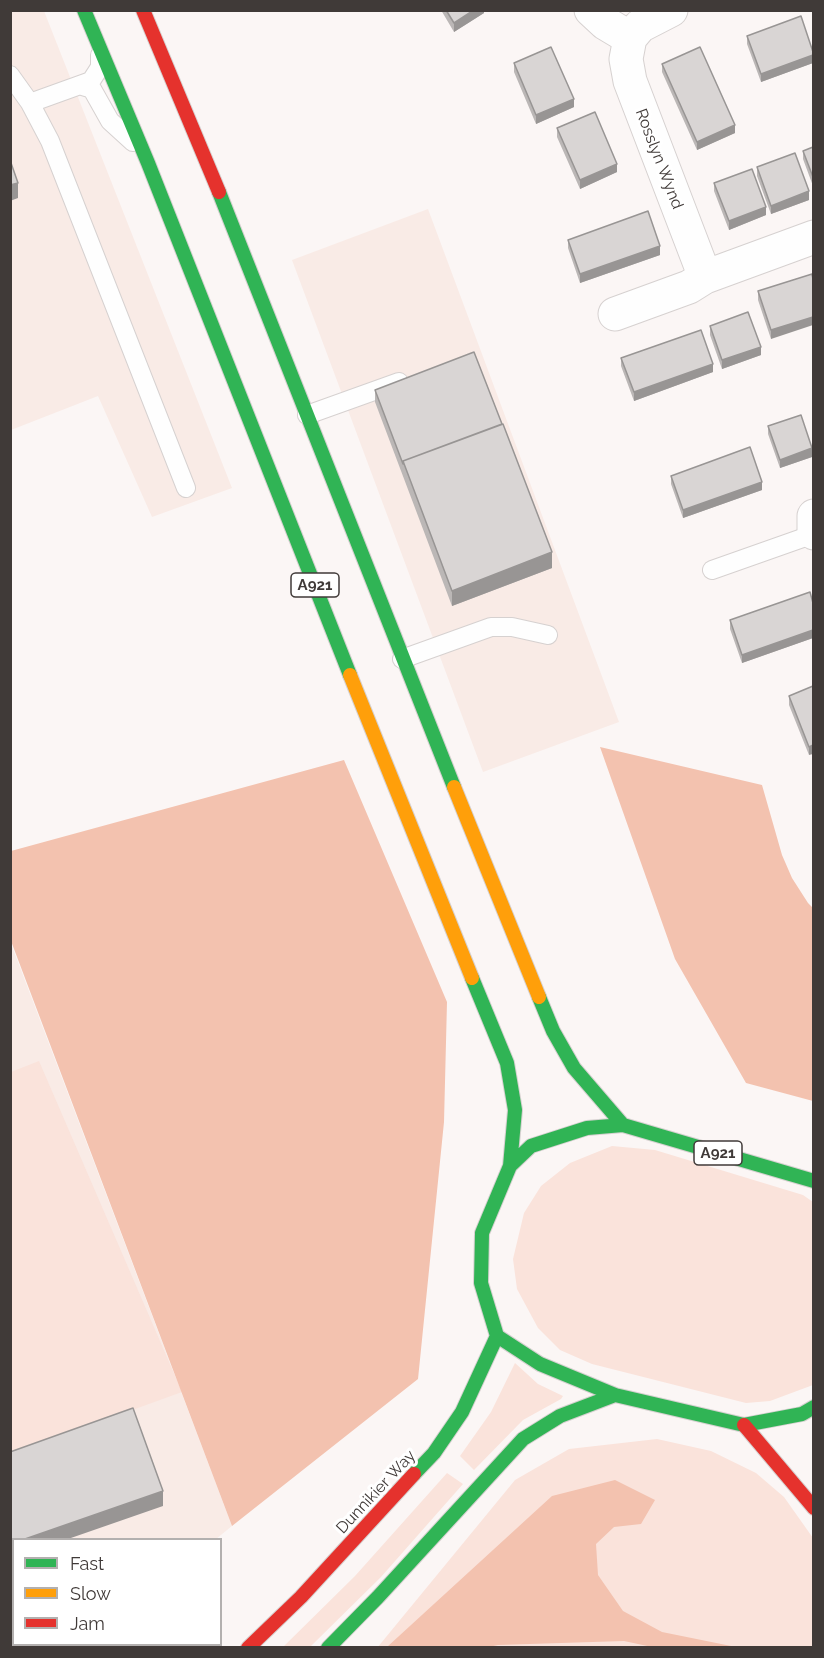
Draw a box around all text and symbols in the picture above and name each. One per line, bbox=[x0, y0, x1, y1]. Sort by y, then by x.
street label: Rosslyn Wynd bbox=[631, 106, 687, 212]
road number: A921 bbox=[291, 573, 339, 597]
road number: A921 bbox=[694, 1141, 742, 1165]
street label: Dunnikier Way bbox=[332, 1446, 420, 1538]
legend bbox=[12, 1538, 222, 1646]
text: Fast bbox=[70, 1553, 104, 1574]
text: Slow bbox=[70, 1583, 111, 1604]
text: Jam bbox=[70, 1613, 105, 1634]

